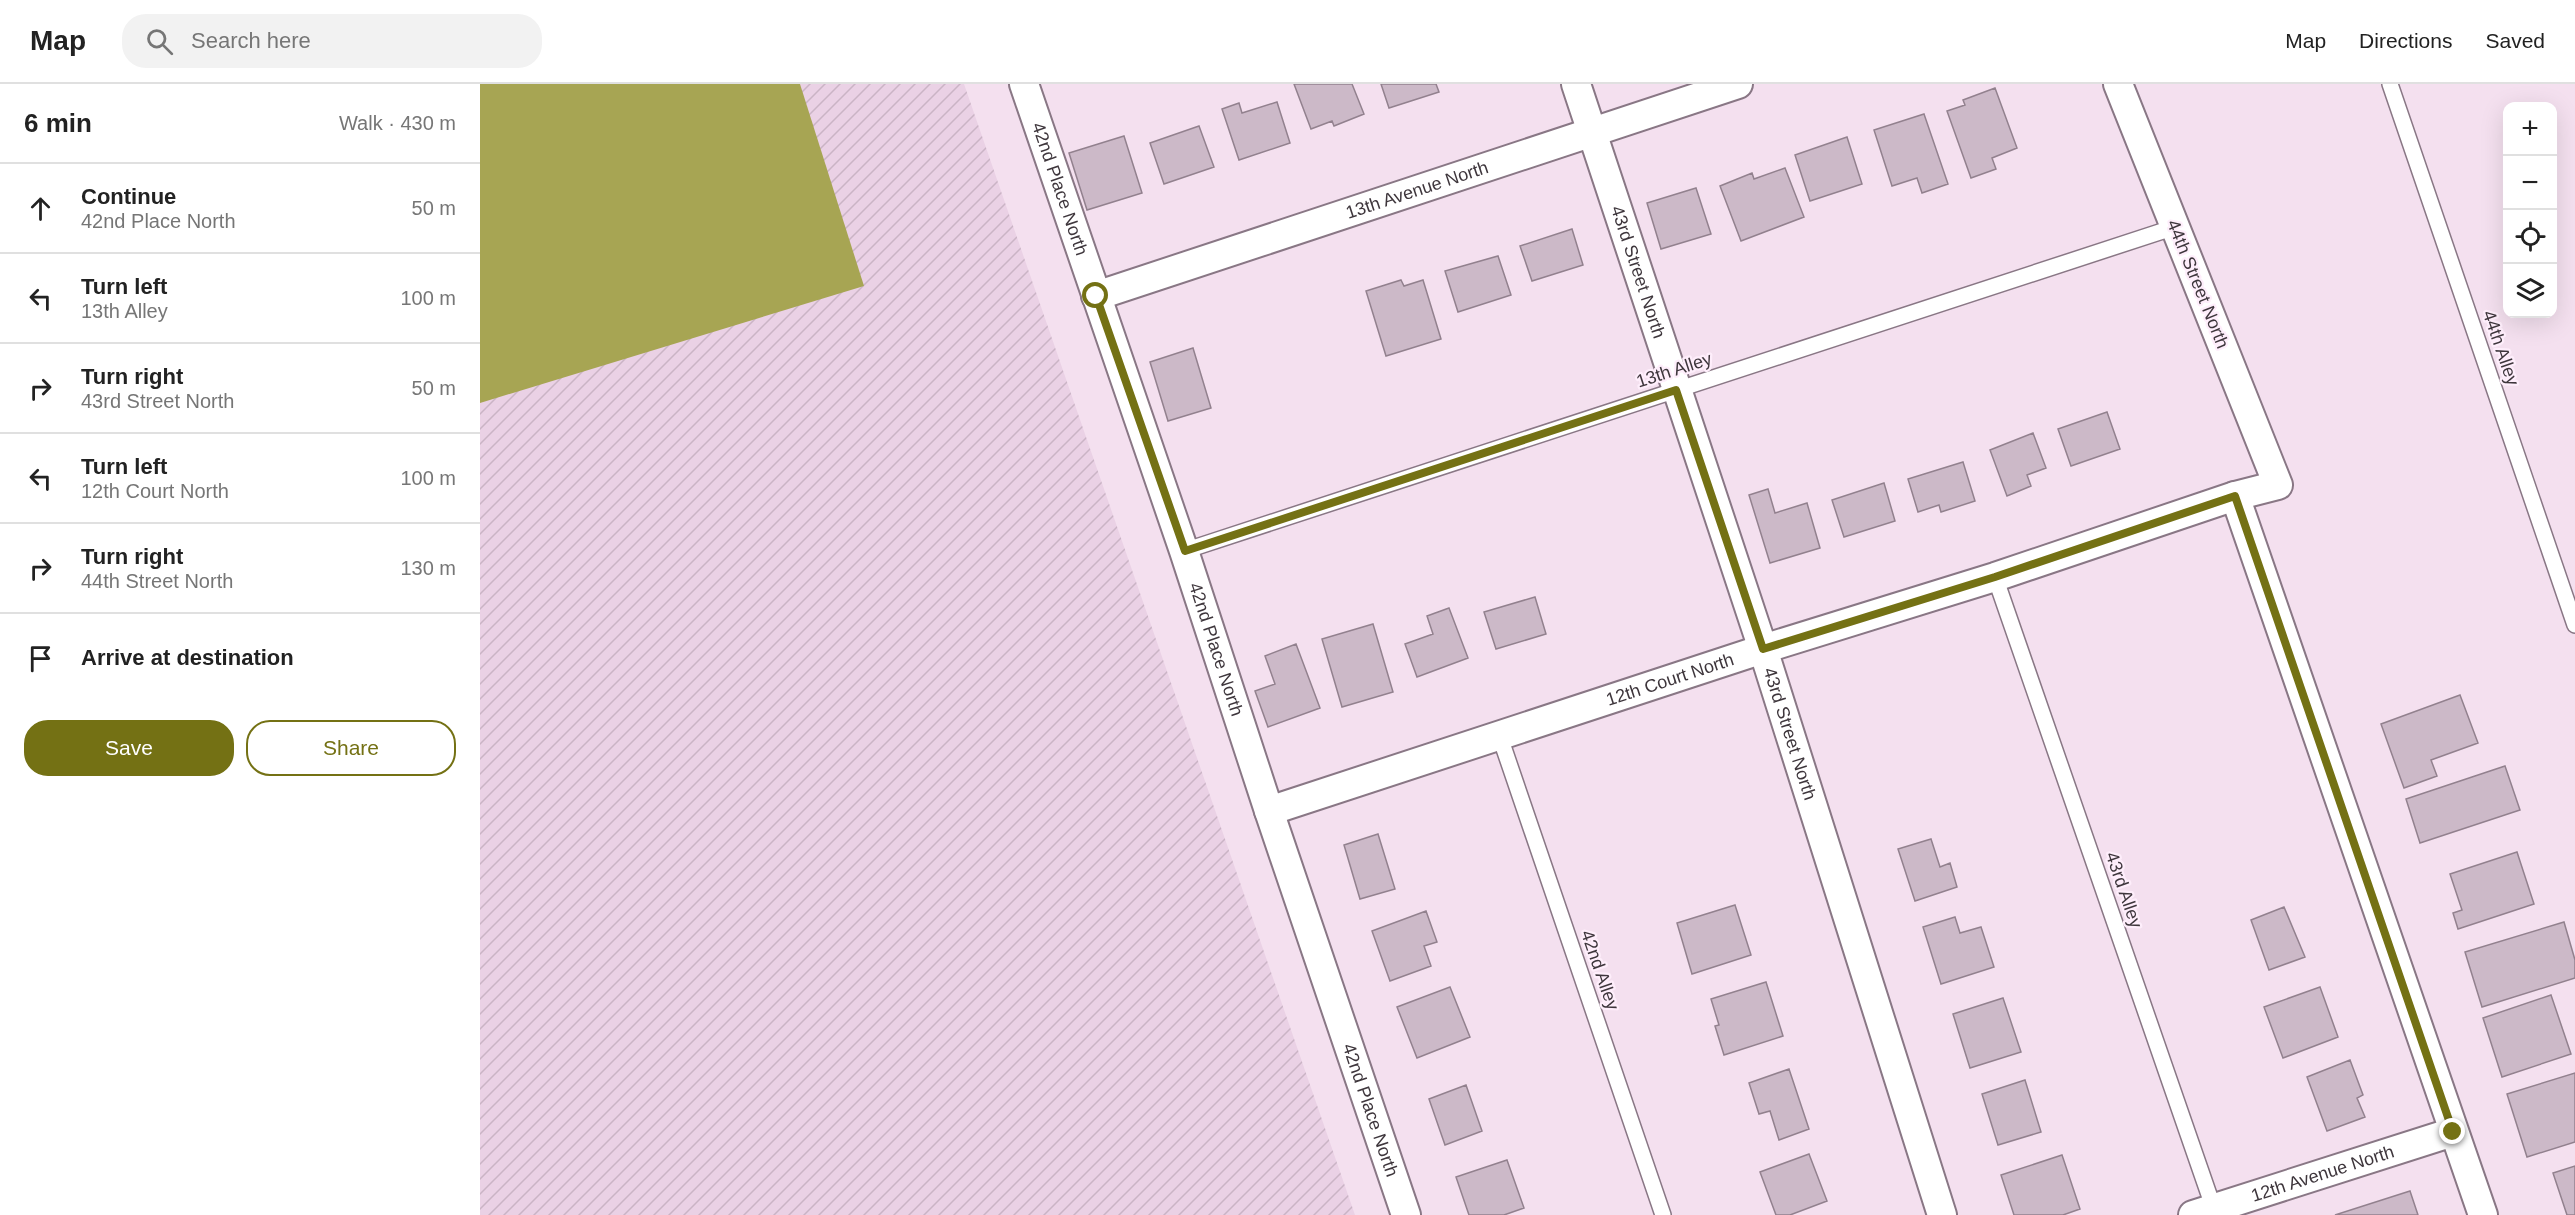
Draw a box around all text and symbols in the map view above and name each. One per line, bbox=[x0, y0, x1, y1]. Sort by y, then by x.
search box bbox=[122, 14, 542, 68]
text: Map bbox=[30, 25, 86, 56]
icon: search bbox=[143, 25, 176, 58]
text: Search here bbox=[191, 28, 311, 53]
text: Map bbox=[2285, 29, 2326, 52]
text: Directions bbox=[2359, 29, 2452, 52]
text: Saved bbox=[2485, 29, 2545, 52]
map controls bbox=[2503, 102, 2557, 318]
button: + bbox=[2503, 102, 2557, 156]
text: 6 min bbox=[24, 108, 92, 138]
text: Walk · 430 m bbox=[339, 112, 456, 134]
street label: 42nd Place North bbox=[1028, 120, 1092, 258]
button: − bbox=[2503, 156, 2557, 210]
street label: 13th Avenue North bbox=[1343, 157, 1491, 223]
text: Continue bbox=[81, 184, 176, 209]
icon: ahead bbox=[24, 192, 57, 225]
text: 50 m bbox=[412, 197, 456, 219]
street label: 43rd Street North bbox=[1607, 203, 1669, 341]
text: 42nd Place North bbox=[81, 210, 236, 232]
button: locate bbox=[2503, 210, 2557, 264]
street label: 44th Street North bbox=[2163, 217, 2233, 351]
button: layers bbox=[2503, 264, 2557, 318]
text: Turn left bbox=[81, 274, 167, 299]
icon: left bbox=[24, 282, 57, 315]
route start bbox=[1082, 282, 1108, 308]
text: 100 m bbox=[400, 287, 456, 309]
text: 13th Alley bbox=[81, 300, 168, 322]
street label: 44th Alley bbox=[2479, 308, 2523, 388]
street label: 13th Alley bbox=[1634, 348, 1714, 392]
text: Turn right bbox=[81, 364, 183, 389]
icon: right bbox=[24, 372, 57, 405]
text: 50 m bbox=[412, 377, 456, 399]
text: 43rd Street North bbox=[81, 390, 234, 412]
text: Turn left bbox=[81, 454, 167, 479]
icon: left bbox=[24, 462, 57, 495]
text: 100 m bbox=[400, 467, 456, 489]
text: 12th Court North bbox=[81, 480, 229, 502]
text: Turn right bbox=[81, 544, 183, 569]
icon: right bbox=[24, 552, 57, 585]
text: 130 m bbox=[400, 557, 456, 579]
text: 44th Street North bbox=[81, 570, 233, 592]
street label: 42nd Place North bbox=[1185, 580, 1247, 718]
icon: arrive bbox=[24, 642, 57, 675]
text: Arrive at destination bbox=[81, 645, 294, 670]
street label: 12th Court North bbox=[1604, 649, 1736, 710]
street label: 43rd Street North bbox=[1759, 665, 1820, 803]
button: Save bbox=[24, 720, 234, 776]
button: Share bbox=[246, 720, 456, 776]
street label: 43rd Alley bbox=[2102, 849, 2146, 931]
street label: 42nd Alley bbox=[1577, 927, 1623, 1013]
street label: 42nd Place North bbox=[1339, 1041, 1402, 1179]
route end bbox=[2439, 1118, 2465, 1144]
street label: 12th Avenue North bbox=[2249, 1141, 2397, 1206]

